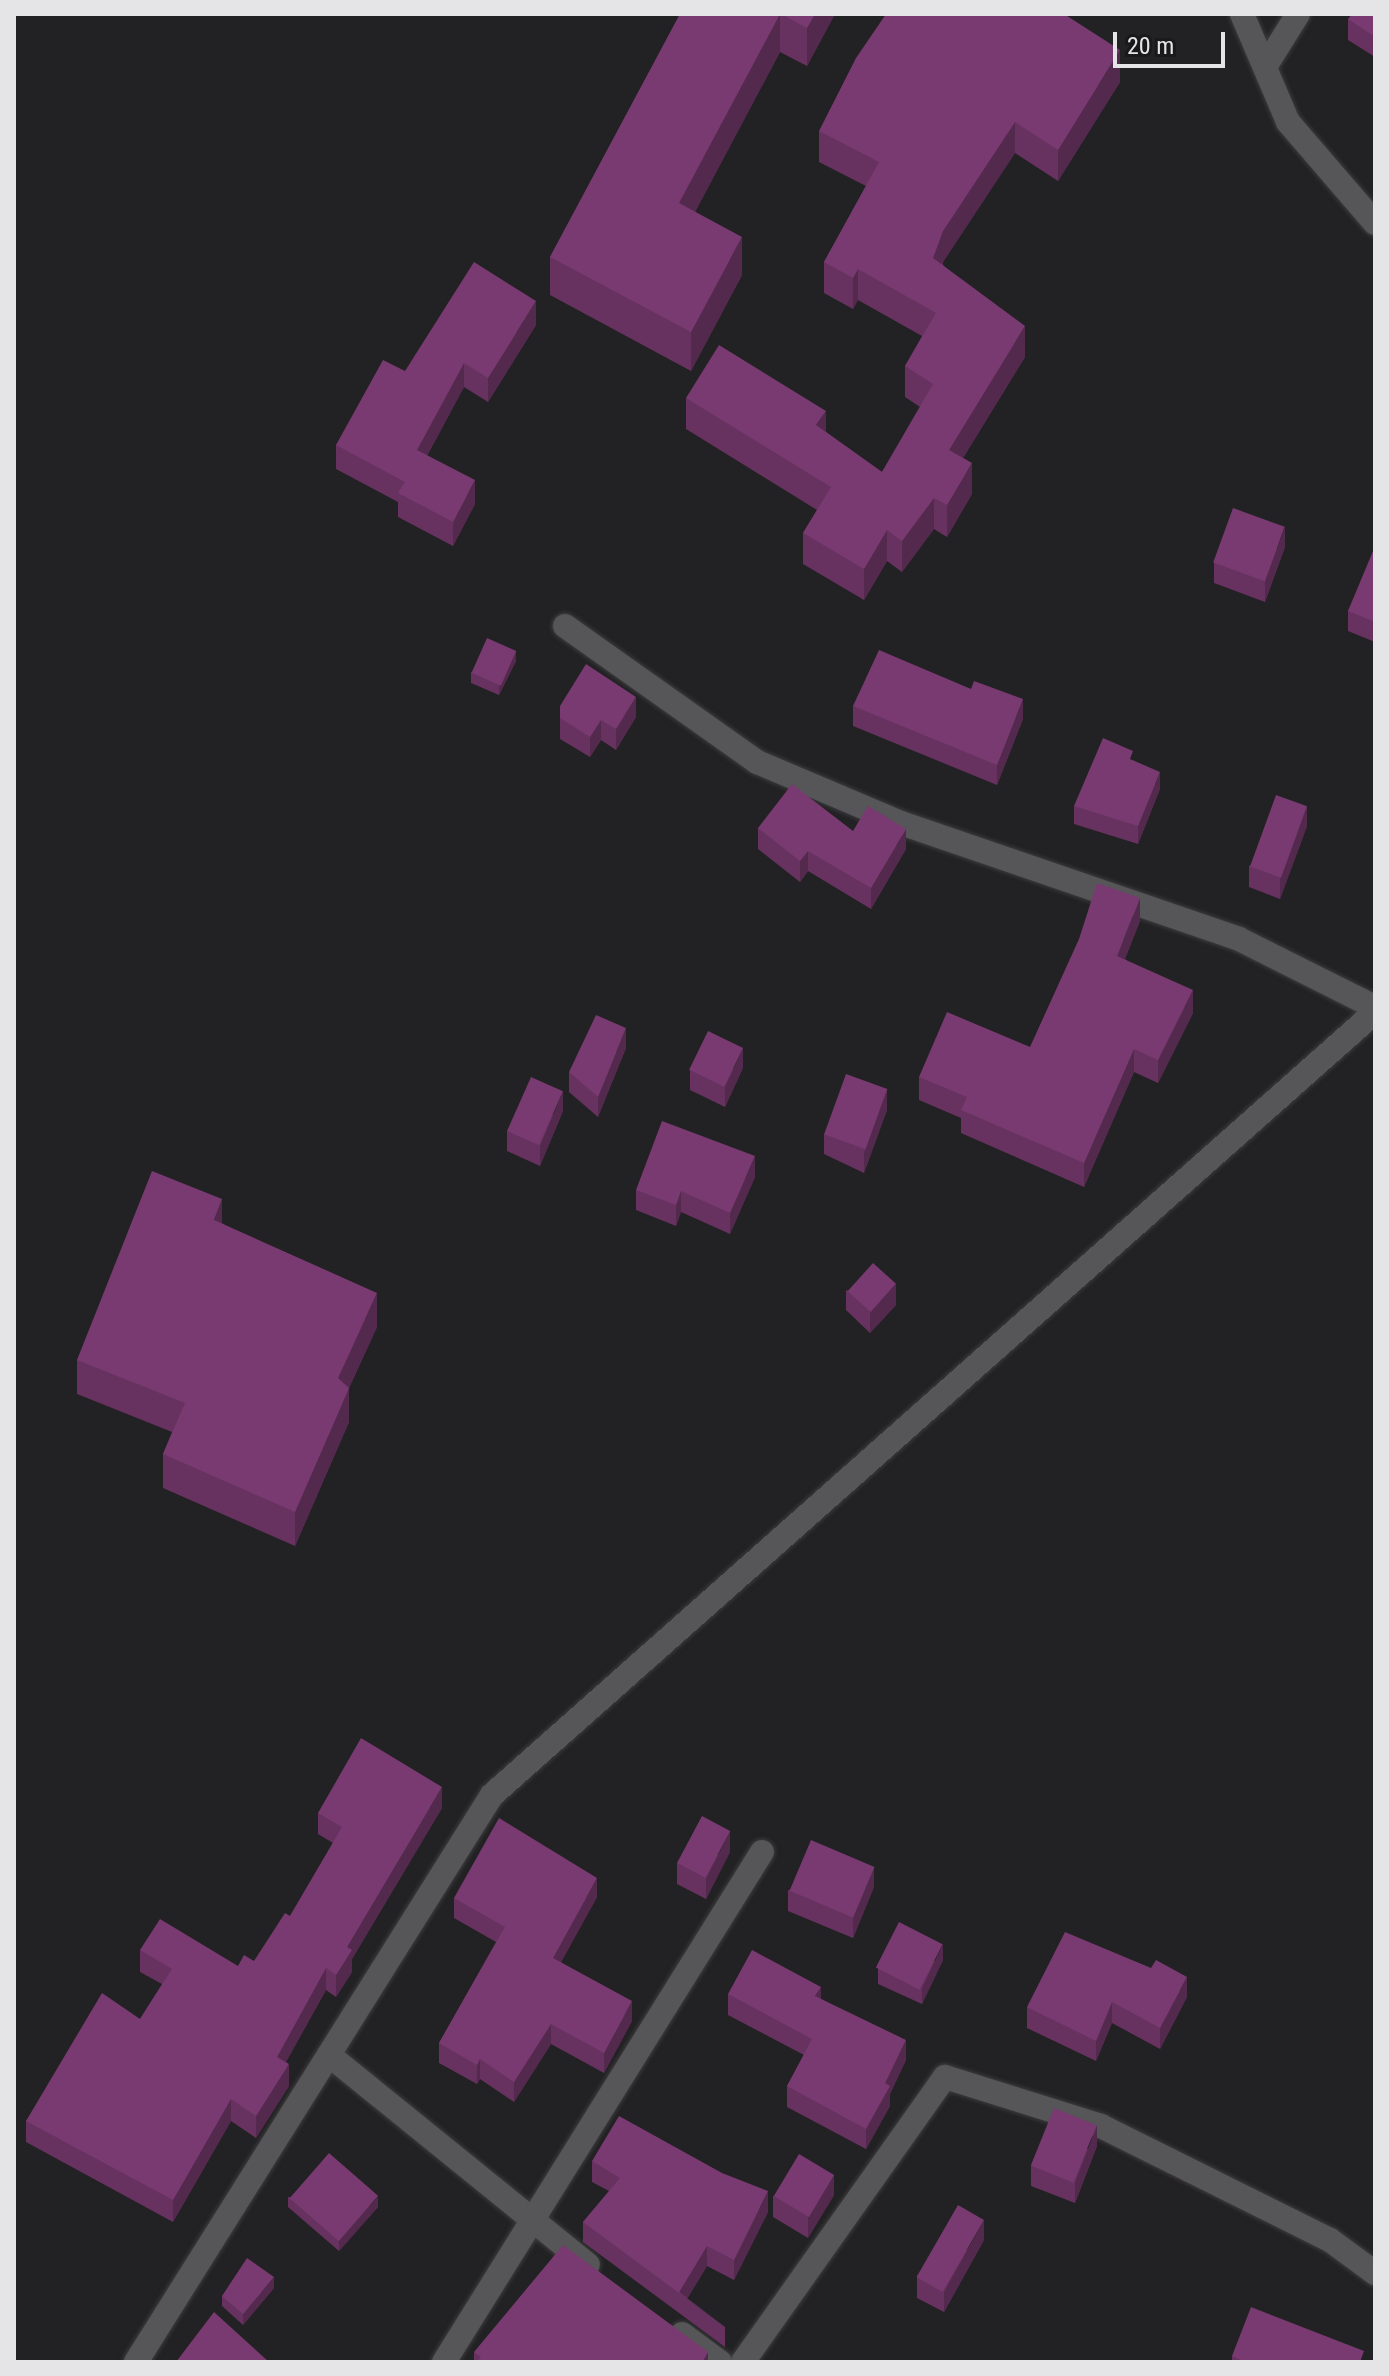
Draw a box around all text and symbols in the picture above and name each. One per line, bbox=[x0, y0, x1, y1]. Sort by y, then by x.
scale bar bbox=[1117, 16, 1229, 66]
text: 20 m bbox=[1127, 32, 1174, 60]

